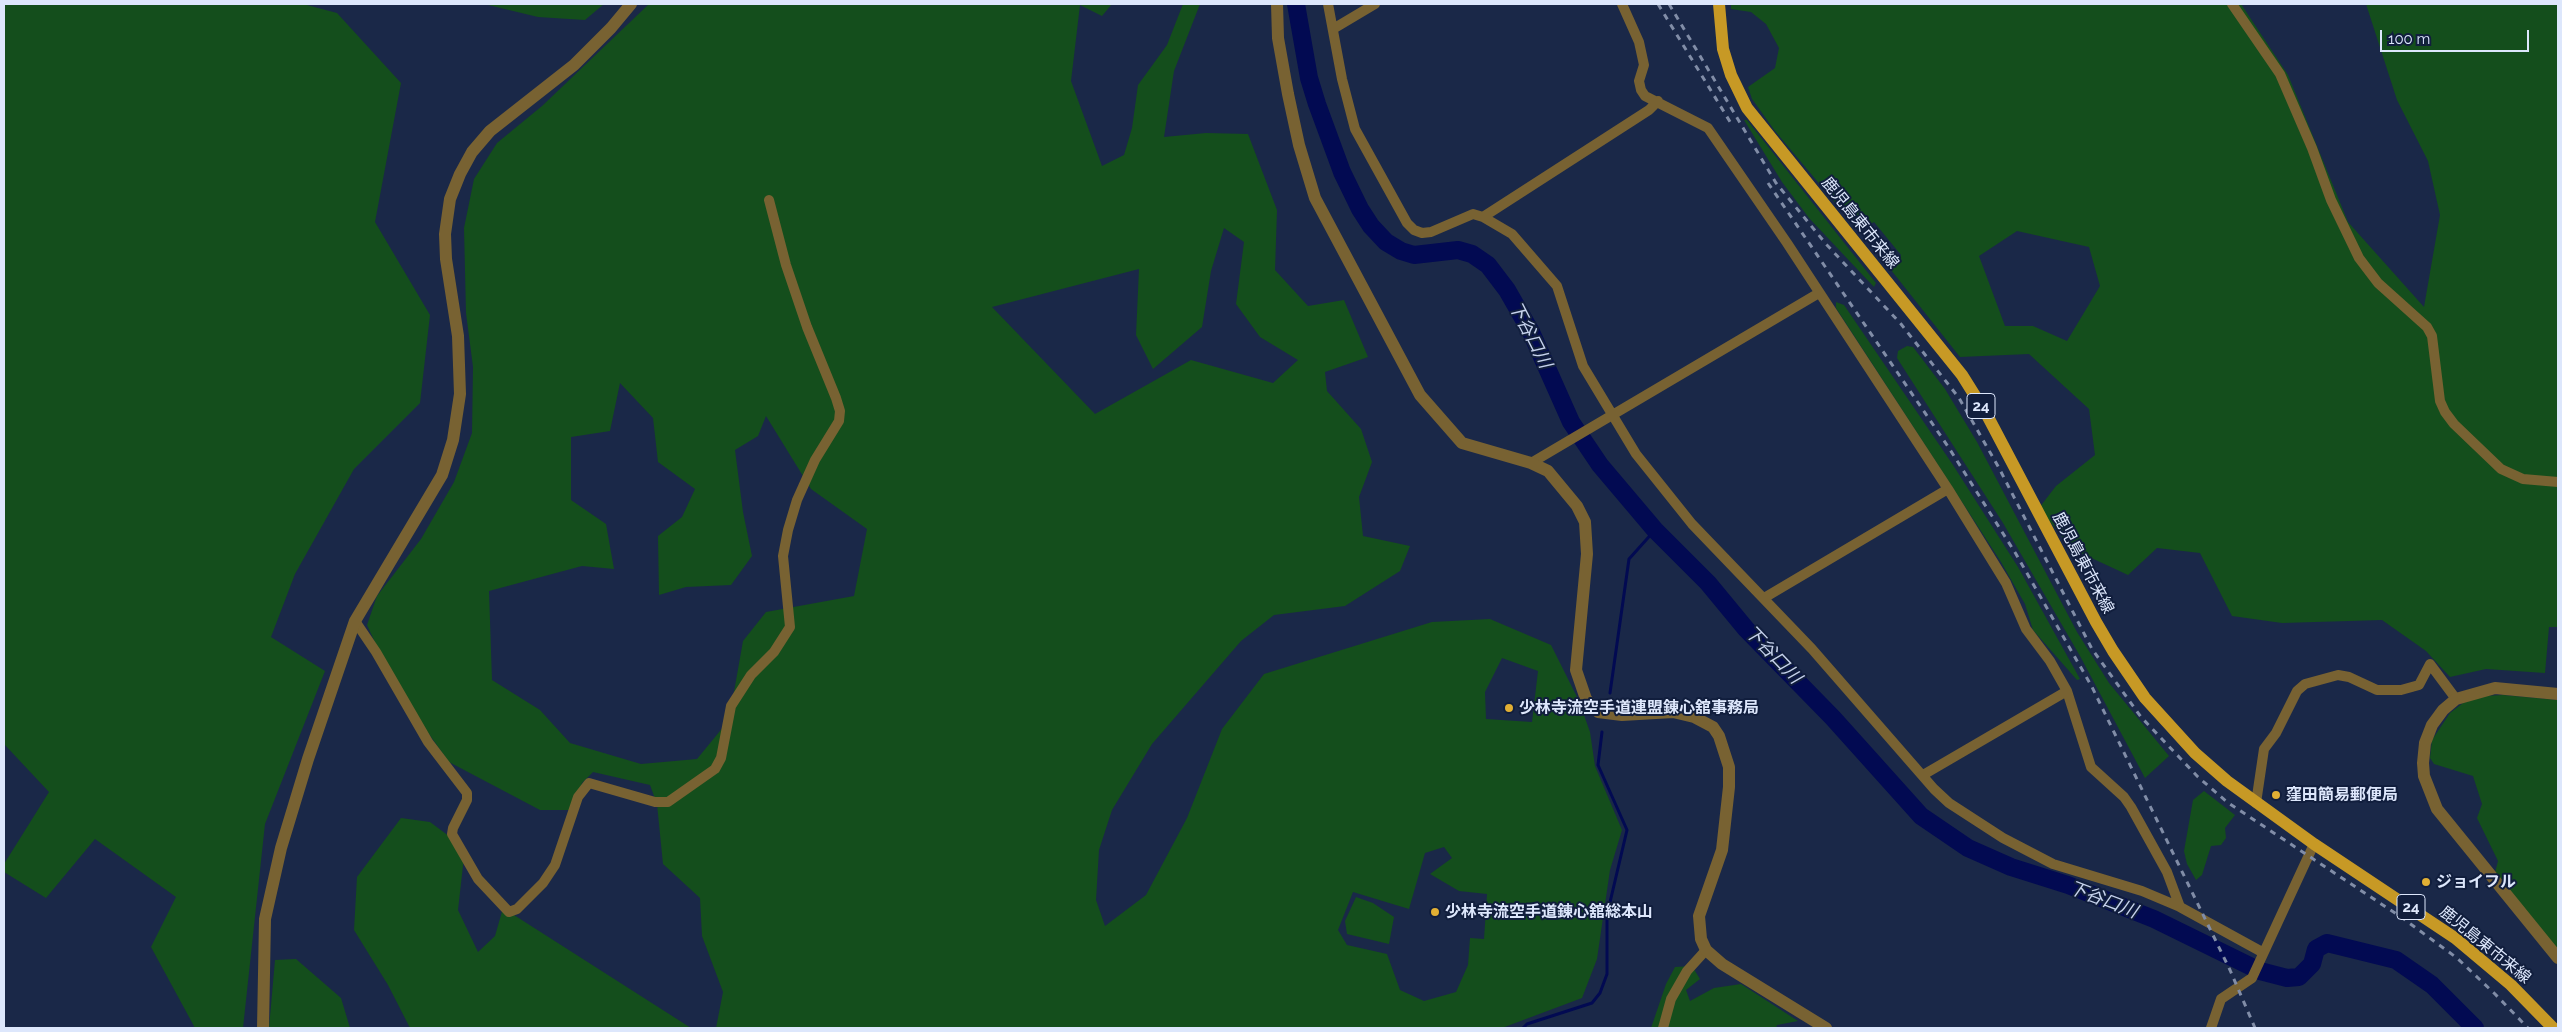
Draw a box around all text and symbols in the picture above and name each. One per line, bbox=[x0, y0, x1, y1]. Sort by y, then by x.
scale bar bbox=[2382, 20, 2531, 52]
text: 100 m bbox=[2388, 30, 2430, 48]
street label: 鹿児島東市来線 bbox=[1817, 173, 1903, 273]
water label: 下谷口川 bbox=[1504, 298, 1556, 372]
road number: 24 bbox=[1967, 394, 1995, 418]
street label: 鹿児島東市来線 bbox=[2048, 509, 2118, 617]
water label: 下谷口川 bbox=[1740, 622, 1806, 688]
place label: 少林寺流空手道連盟錬心舘事務局 bbox=[1519, 698, 1759, 718]
marker: 少林寺流空手道連盟錬心舘事務局 bbox=[1503, 702, 1515, 714]
place label: 窪田簡易郵便局 bbox=[2286, 785, 2398, 805]
marker: 窪田簡易郵便局 bbox=[2270, 789, 2282, 801]
place label: ジョイフル bbox=[2436, 872, 2516, 892]
marker: ジョイフル bbox=[2420, 876, 2432, 888]
water label: 下谷口川 bbox=[2066, 877, 2140, 923]
road number: 24 bbox=[2397, 894, 2425, 920]
place label: 少林寺流空手道錬心舘総本山 bbox=[1445, 902, 1653, 922]
street label: 鹿児島東市来線 bbox=[2435, 902, 2535, 988]
marker: 少林寺流空手道錬心舘総本山 bbox=[1429, 906, 1441, 918]

